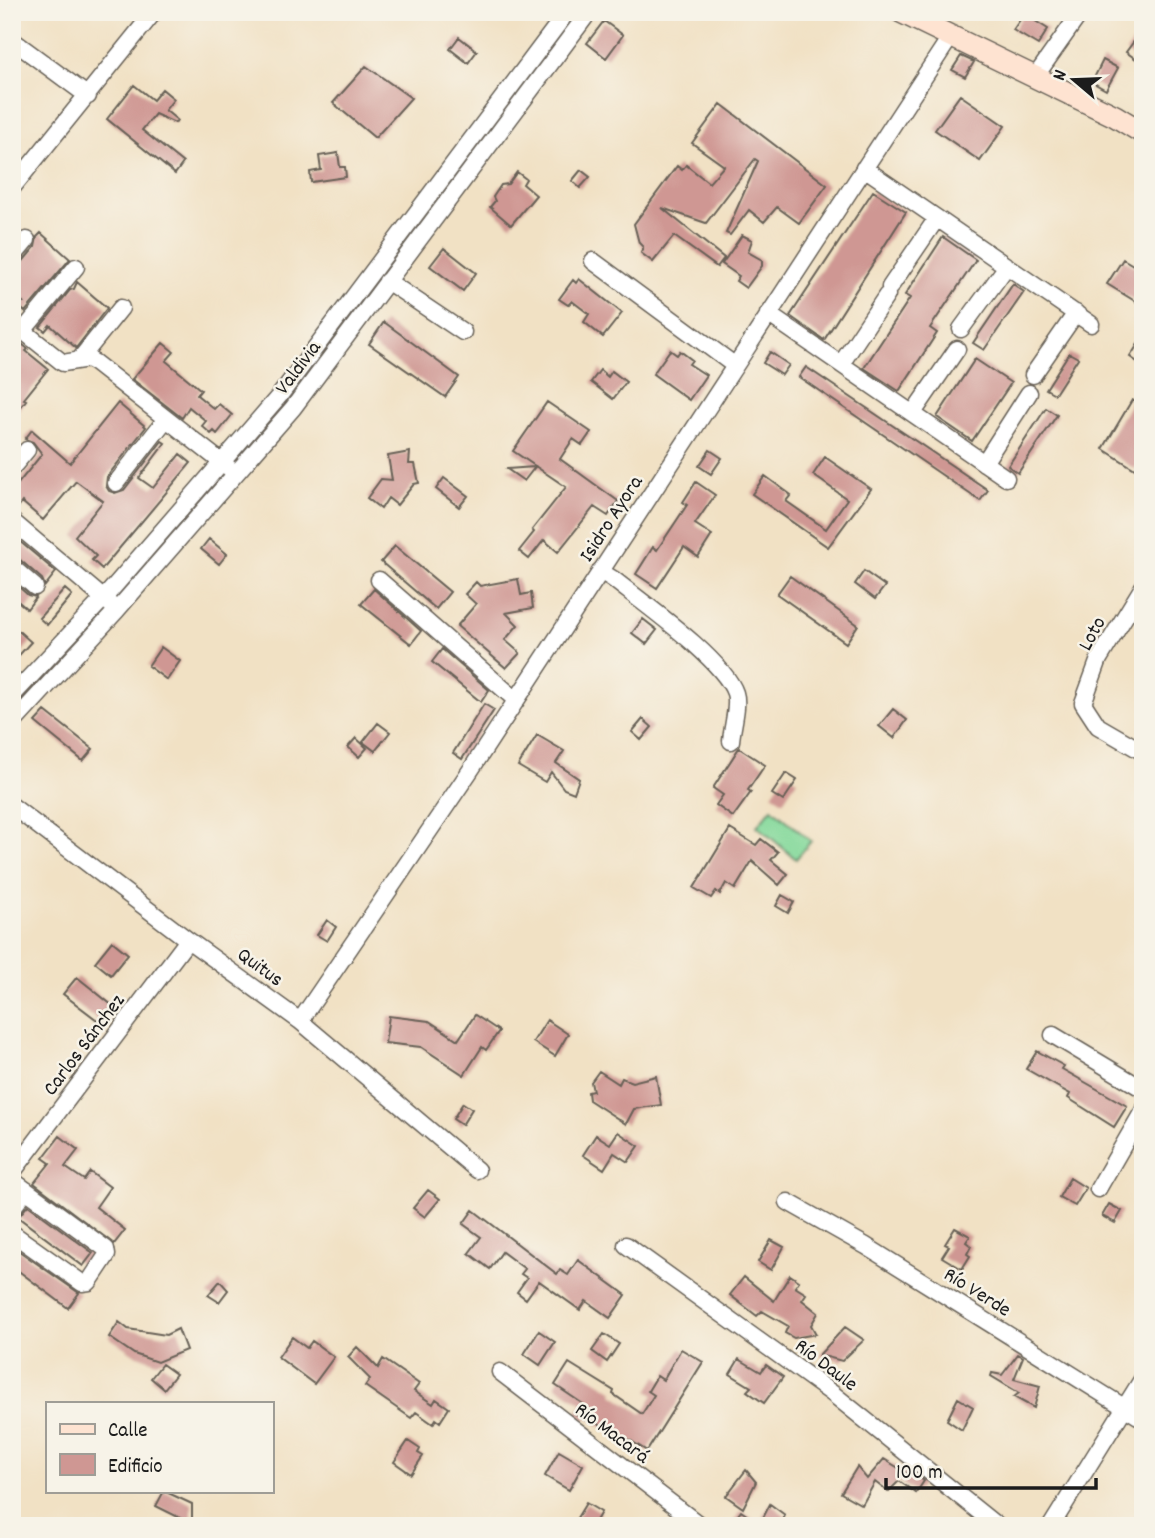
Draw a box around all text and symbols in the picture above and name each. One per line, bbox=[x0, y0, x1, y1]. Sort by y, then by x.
north arrow bbox=[1040, 46, 1110, 116]
text: N bbox=[1047, 67, 1076, 84]
street label: Valdivia bbox=[269, 334, 330, 402]
street label: Isidro Ayora bbox=[573, 469, 652, 569]
street label: Loto bbox=[1072, 612, 1115, 657]
street label: Quitus bbox=[230, 941, 289, 995]
street label: Carlos Sánchez bbox=[37, 989, 134, 1103]
street label: Río Verde bbox=[937, 1261, 1016, 1326]
street label: Río Daule bbox=[787, 1333, 863, 1400]
street label: Río Macará bbox=[567, 1396, 655, 1473]
legend bbox=[46, 1402, 273, 1492]
text: Calle bbox=[108, 1417, 147, 1447]
scale bar bbox=[886, 1447, 1096, 1491]
text: Edificio bbox=[108, 1453, 163, 1483]
text: 100 m bbox=[896, 1459, 943, 1489]

